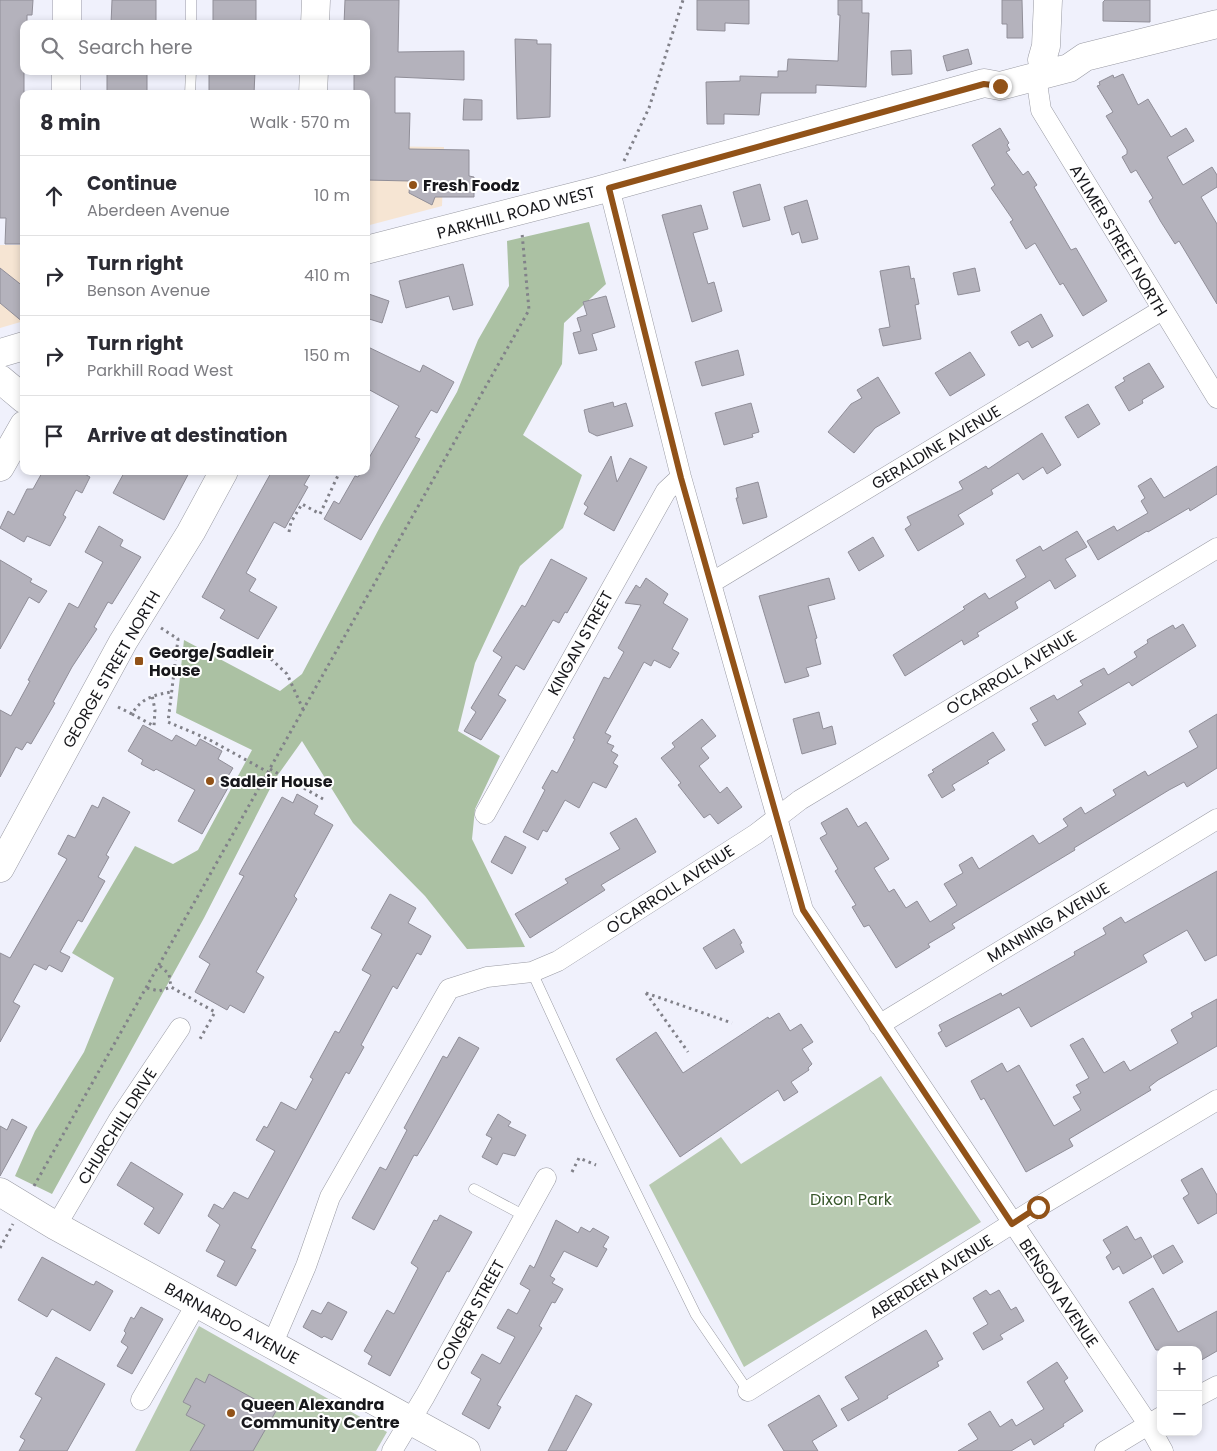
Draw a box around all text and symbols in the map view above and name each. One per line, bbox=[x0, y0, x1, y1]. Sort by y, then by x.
search box bbox=[20, 20, 370, 75]
icon: search bbox=[38, 34, 66, 62]
text: Search here bbox=[78, 34, 192, 61]
route end bbox=[989, 75, 1012, 98]
text: 8 min bbox=[40, 108, 101, 137]
text: Walk · 570 m bbox=[250, 111, 350, 134]
street label: AYLMER STREET NORTH bbox=[1064, 160, 1173, 321]
text: Continue bbox=[87, 170, 177, 197]
place label: Fresh Foodz bbox=[423, 174, 520, 197]
marker: Fresh Foodz bbox=[407, 179, 419, 191]
street label: PARKHILL ROAD WEST bbox=[434, 180, 598, 245]
icon: ahead bbox=[40, 182, 68, 210]
text: 10 m bbox=[314, 184, 350, 207]
text: Aberdeen Avenue bbox=[87, 199, 230, 222]
text: Turn right bbox=[87, 250, 183, 277]
icon: right bbox=[40, 262, 68, 290]
text: 410 m bbox=[304, 264, 350, 287]
text: Benson Avenue bbox=[87, 279, 210, 302]
text: Turn right bbox=[87, 330, 183, 357]
icon: right bbox=[40, 342, 68, 370]
text: 150 m bbox=[304, 344, 350, 367]
text: Parkhill Road West bbox=[87, 359, 233, 382]
street label: GERALDINE AVENUE bbox=[867, 400, 1005, 495]
icon: arrive bbox=[40, 422, 68, 450]
text: Arrive at destination bbox=[87, 422, 288, 449]
street label: GEORGE STREET NORTH bbox=[57, 586, 166, 752]
street label: KINGAN STREET bbox=[542, 586, 619, 700]
street label: O'CARROLL AVENUE bbox=[942, 624, 1081, 721]
place label: George/Sadleir House bbox=[149, 641, 274, 682]
marker: George/Sadleir House bbox=[133, 655, 145, 667]
place label: Sadleir House bbox=[220, 770, 333, 793]
marker: Sadleir House bbox=[204, 775, 216, 787]
street label: O'CARROLL AVENUE bbox=[602, 839, 739, 939]
street label: MANNING AVENUE bbox=[983, 877, 1114, 968]
street label: CHURCHILL DRIVE bbox=[72, 1064, 163, 1189]
park label: Dixon Park bbox=[810, 1188, 893, 1211]
route start bbox=[1027, 1196, 1050, 1219]
street label: ABERDEEN AVENUE bbox=[865, 1229, 998, 1324]
street label: BENSON AVENUE bbox=[1014, 1234, 1104, 1352]
street label: CONGER STREET bbox=[430, 1255, 511, 1375]
street label: BARNARDO AVENUE bbox=[160, 1277, 303, 1370]
map controls bbox=[1157, 1346, 1202, 1436]
button: + bbox=[1157, 1346, 1202, 1391]
button: − bbox=[1157, 1391, 1202, 1436]
place label: Queen Alexandra Community Centre bbox=[241, 1393, 400, 1434]
marker: Queen Alexandra Community Centre bbox=[225, 1407, 237, 1419]

